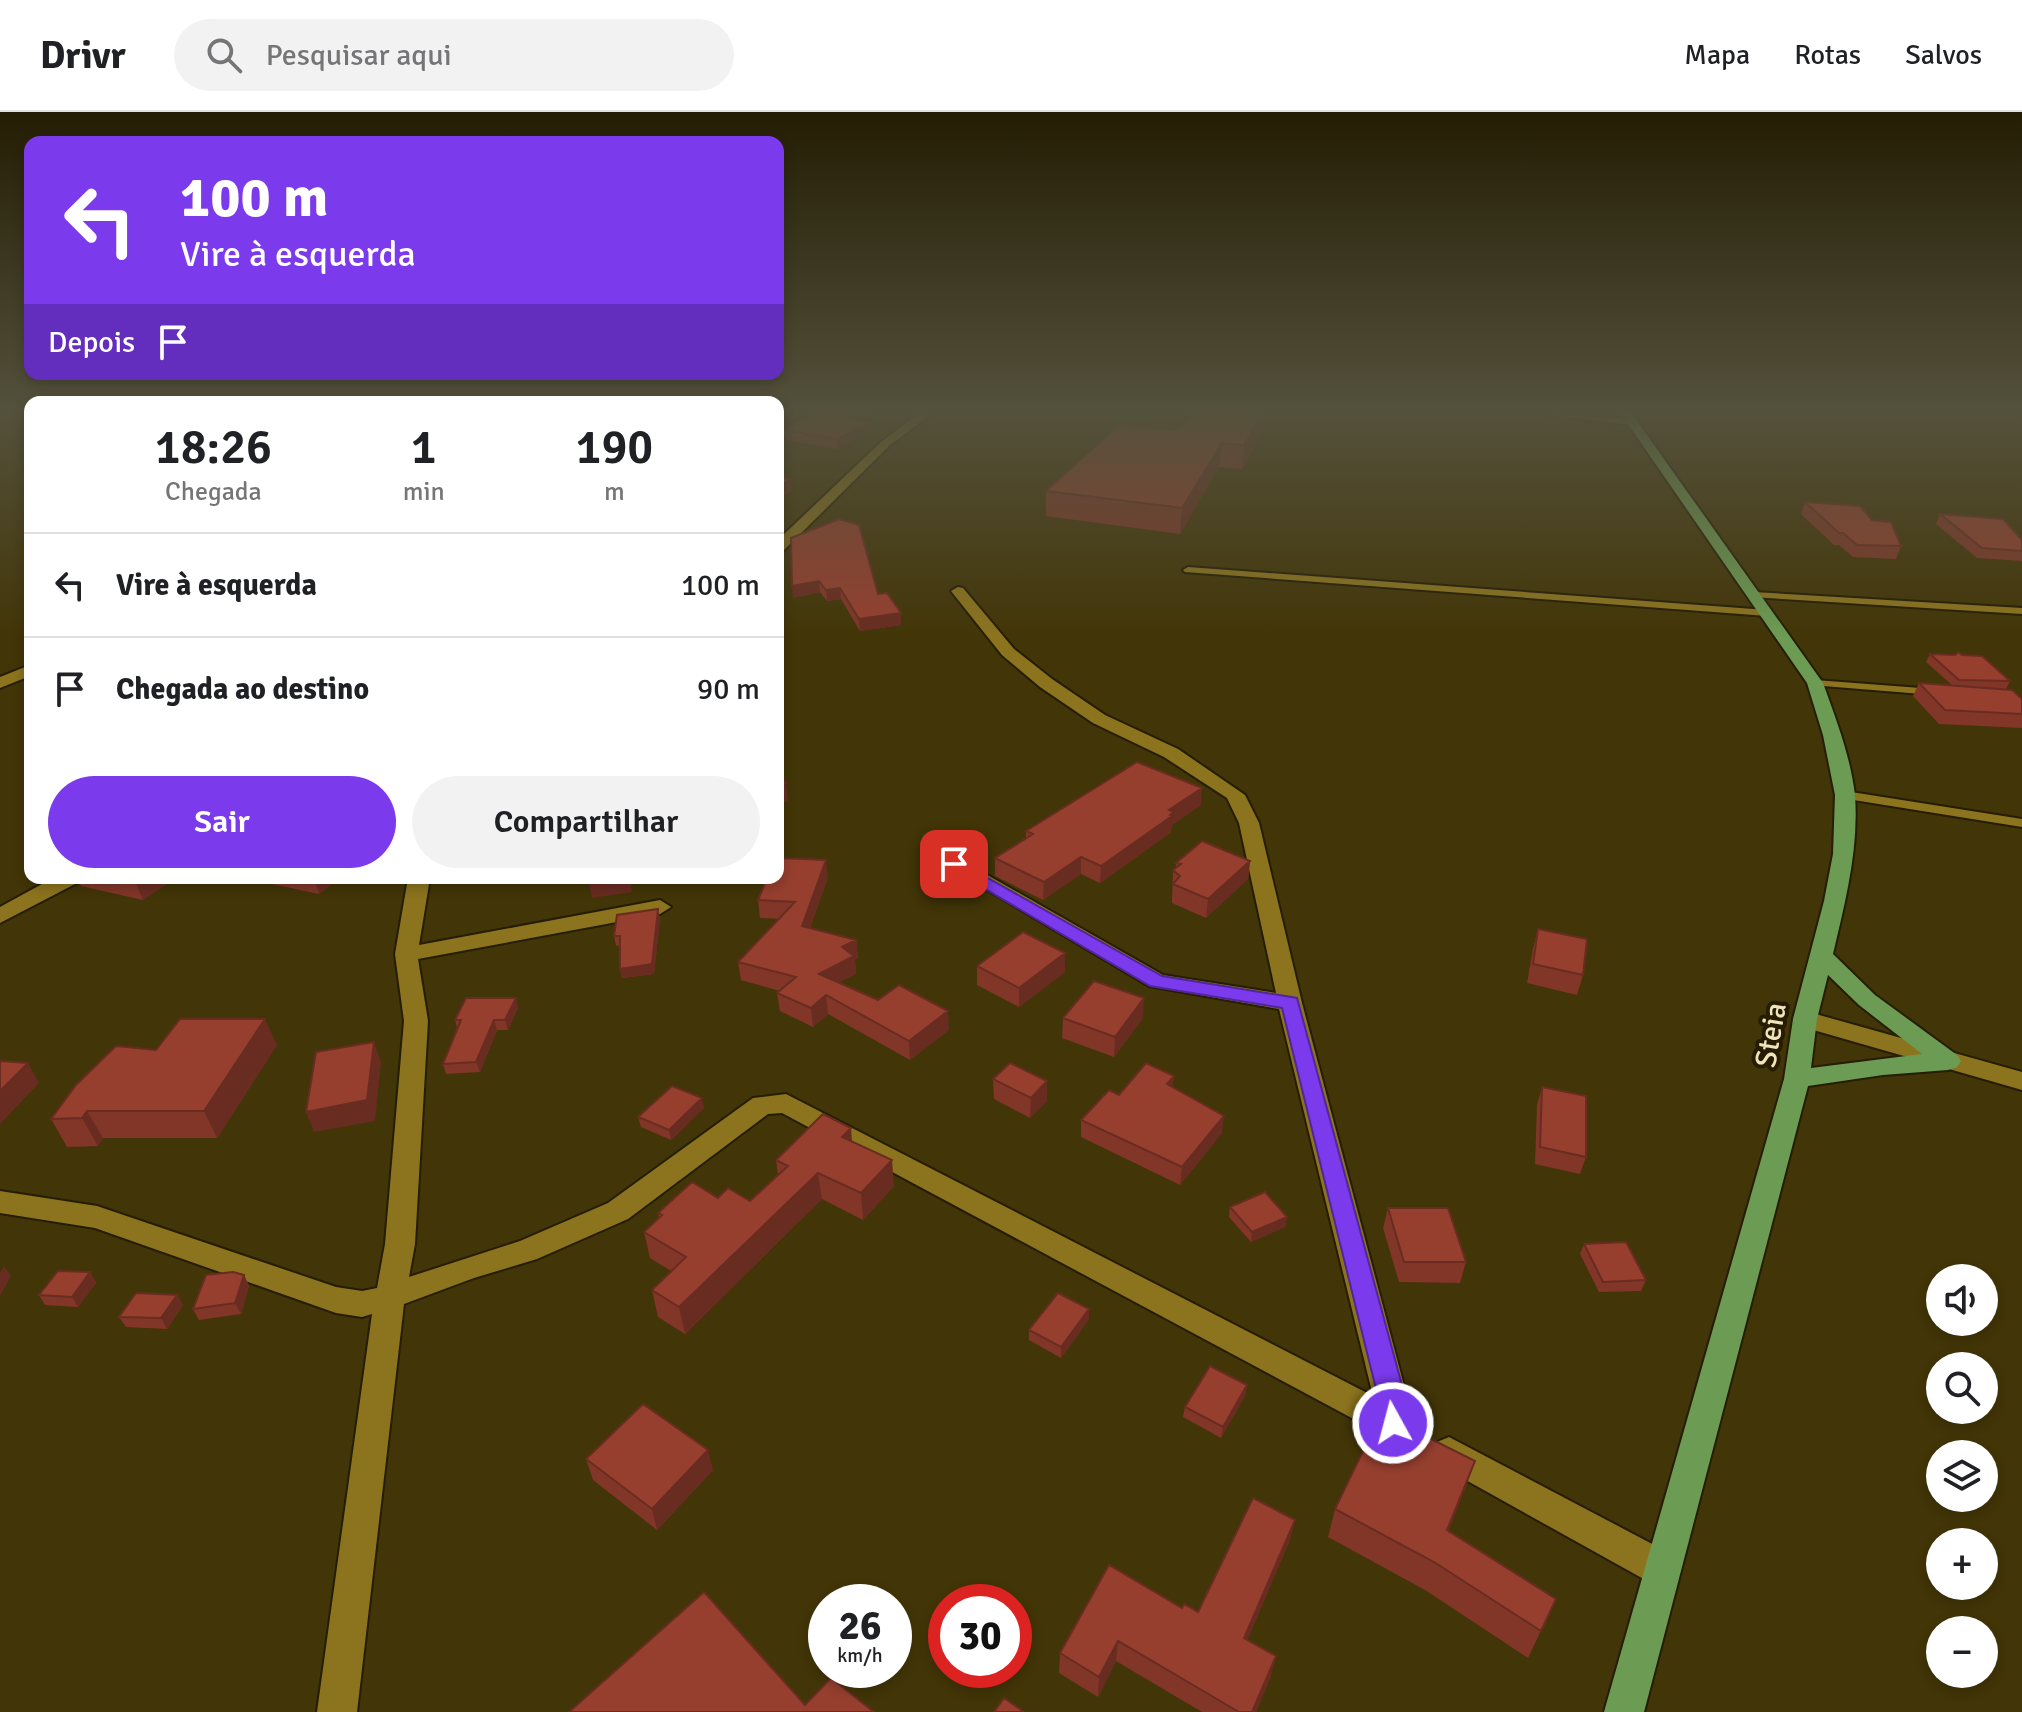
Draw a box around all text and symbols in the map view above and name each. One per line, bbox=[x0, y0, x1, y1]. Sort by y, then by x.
search box bbox=[174, 19, 734, 91]
text: Drivr bbox=[40, 32, 126, 79]
icon: search bbox=[202, 33, 246, 77]
text: Pesquisar aqui bbox=[266, 37, 452, 74]
text: Mapa bbox=[1684, 38, 1750, 72]
text: Rotas bbox=[1794, 38, 1861, 72]
text: Salvos bbox=[1905, 38, 1982, 72]
text: 100 m bbox=[180, 163, 328, 232]
icon: left bbox=[48, 168, 152, 272]
text: Vire à esquerda bbox=[180, 232, 416, 277]
icon: arrive bbox=[151, 320, 195, 364]
text: Depois bbox=[48, 324, 135, 361]
text: 18:26 bbox=[155, 418, 272, 477]
text: 1 bbox=[411, 418, 437, 477]
text: 190 bbox=[575, 418, 653, 477]
text: Chegada bbox=[165, 476, 262, 508]
text: min bbox=[403, 476, 445, 508]
text: m bbox=[604, 476, 625, 508]
icon: left bbox=[48, 563, 92, 607]
text: Vire à esquerda bbox=[116, 567, 317, 604]
text: 100 m bbox=[681, 567, 760, 604]
icon: arrive bbox=[48, 667, 92, 711]
text: Chegada ao destino bbox=[116, 671, 369, 708]
text: 90 m bbox=[697, 671, 760, 708]
button: Sair bbox=[48, 776, 396, 868]
button: Compartilhar bbox=[412, 776, 760, 868]
pin bbox=[920, 830, 988, 898]
icon: arrive bbox=[932, 842, 976, 886]
street label: Steia bbox=[1747, 1000, 1795, 1070]
map controls bbox=[1926, 1264, 1998, 1688]
button: sound bbox=[1926, 1264, 1998, 1336]
button: search bbox=[1926, 1352, 1998, 1424]
position arrow bbox=[1351, 1381, 1435, 1465]
button: layers bbox=[1926, 1440, 1998, 1512]
button: + bbox=[1926, 1528, 1998, 1600]
speed limit sign: 30 bbox=[928, 1584, 1032, 1688]
text: 26 bbox=[838, 1601, 882, 1651]
button: − bbox=[1926, 1616, 1998, 1688]
text: km/h bbox=[837, 1643, 883, 1668]

